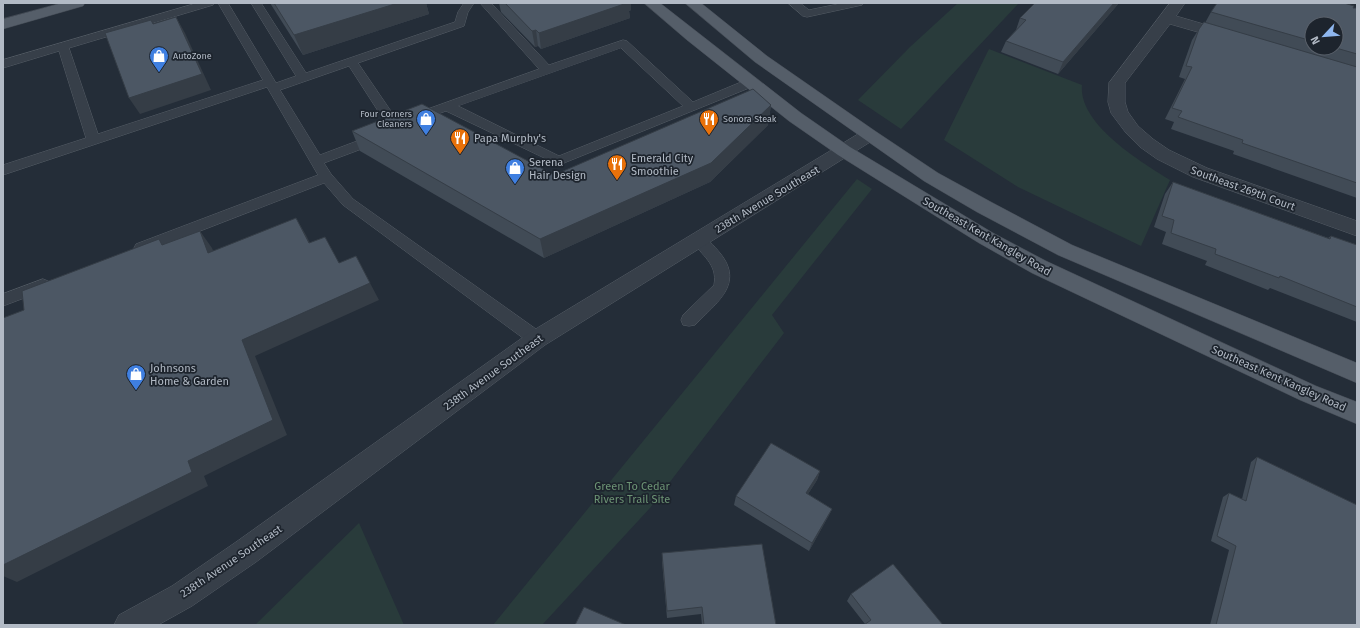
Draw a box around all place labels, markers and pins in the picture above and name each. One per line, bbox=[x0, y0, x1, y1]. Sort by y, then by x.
shop icon: AutoZone bbox=[148, 45, 170, 73]
place label: AutoZone bbox=[173, 51, 212, 61]
shop icon: Four Corners Cleaners bbox=[415, 108, 437, 136]
restaurant icon: Sonora Steak bbox=[698, 108, 720, 136]
place label: Four Corners Cleaners bbox=[360, 109, 412, 129]
place label: Sonora Steak bbox=[723, 114, 777, 124]
restaurant icon: Papa Murphy's bbox=[449, 127, 471, 155]
place label: Papa Murphy's bbox=[474, 132, 546, 145]
place label: Emerald City Smoothie bbox=[631, 152, 694, 178]
restaurant icon: Emerald City Smoothie bbox=[606, 153, 628, 181]
place label: Serena Hair Design bbox=[529, 156, 586, 182]
shop icon: Serena Hair Design bbox=[504, 157, 526, 185]
place label: Johnsons Home & Garden bbox=[150, 362, 229, 388]
shop icon: Johnsons Home & Garden bbox=[125, 363, 147, 391]

